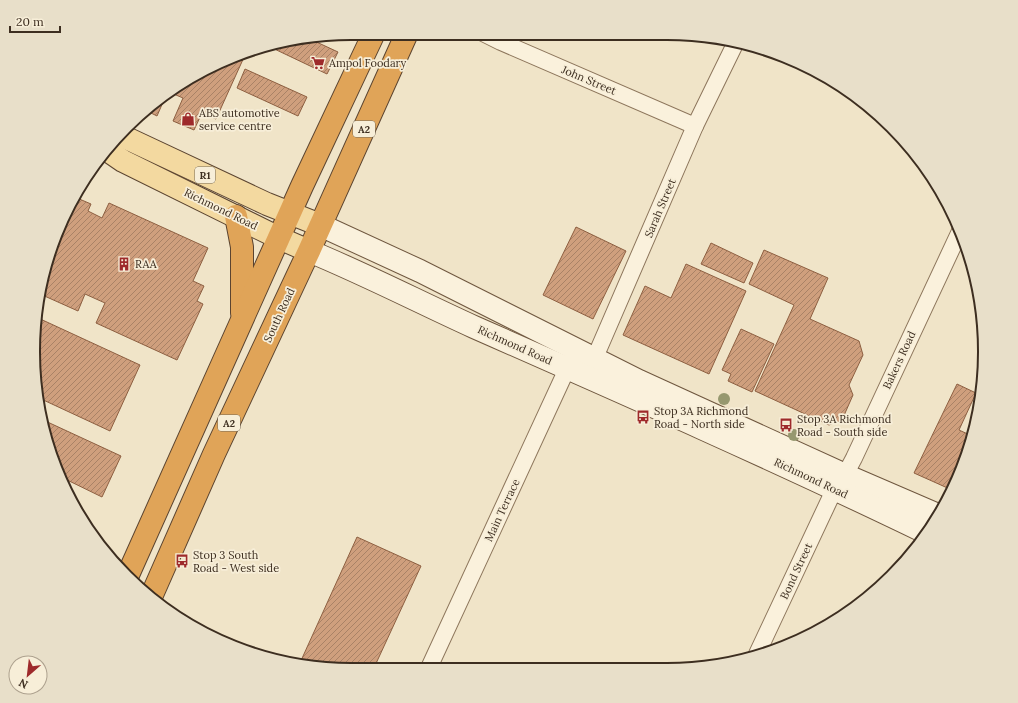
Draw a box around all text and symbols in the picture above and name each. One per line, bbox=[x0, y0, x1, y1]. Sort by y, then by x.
scale bar bbox=[10, 8, 60, 34]
text: 20 m bbox=[16, 14, 44, 29]
supermarket icon: Ampol Foodary bbox=[310, 55, 326, 71]
place label: Ampol Foodary bbox=[328, 56, 407, 70]
street label: John Street bbox=[559, 62, 619, 98]
place label: ABS automotive service centre bbox=[198, 106, 280, 133]
shop icon: ABS automotive service centre bbox=[180, 111, 196, 127]
road number: A2 bbox=[353, 121, 375, 137]
road number: R1 bbox=[195, 167, 215, 183]
street label: Sarah Street bbox=[641, 176, 679, 240]
street label: Richmond Road bbox=[182, 185, 261, 233]
building icon: RAA bbox=[116, 256, 132, 272]
place label: RAA bbox=[135, 257, 158, 271]
street label: South Road bbox=[260, 285, 298, 344]
street label: Richmond Road bbox=[475, 322, 555, 368]
street label: Bakers Road bbox=[879, 328, 919, 391]
place label: Stop 3A Richmond Road - North side bbox=[654, 404, 749, 431]
bus stop icon: Stop 3A Richmond Road - North side bbox=[635, 409, 651, 425]
place label: Stop 3A Richmond Road - South side bbox=[797, 412, 892, 439]
road number: A2 bbox=[218, 415, 240, 431]
bus stop icon: Stop 3A Richmond Road - South side bbox=[778, 417, 794, 433]
street label: Richmond Road bbox=[772, 455, 851, 502]
street label: Main Terrace bbox=[481, 476, 523, 544]
street label: Bond Street bbox=[777, 540, 815, 601]
place label: Stop 3 South Road - West side bbox=[193, 548, 279, 575]
bus stop icon: Stop 3 South Road - West side bbox=[174, 553, 190, 569]
north arrow bbox=[8, 655, 48, 695]
text: N bbox=[16, 675, 30, 692]

